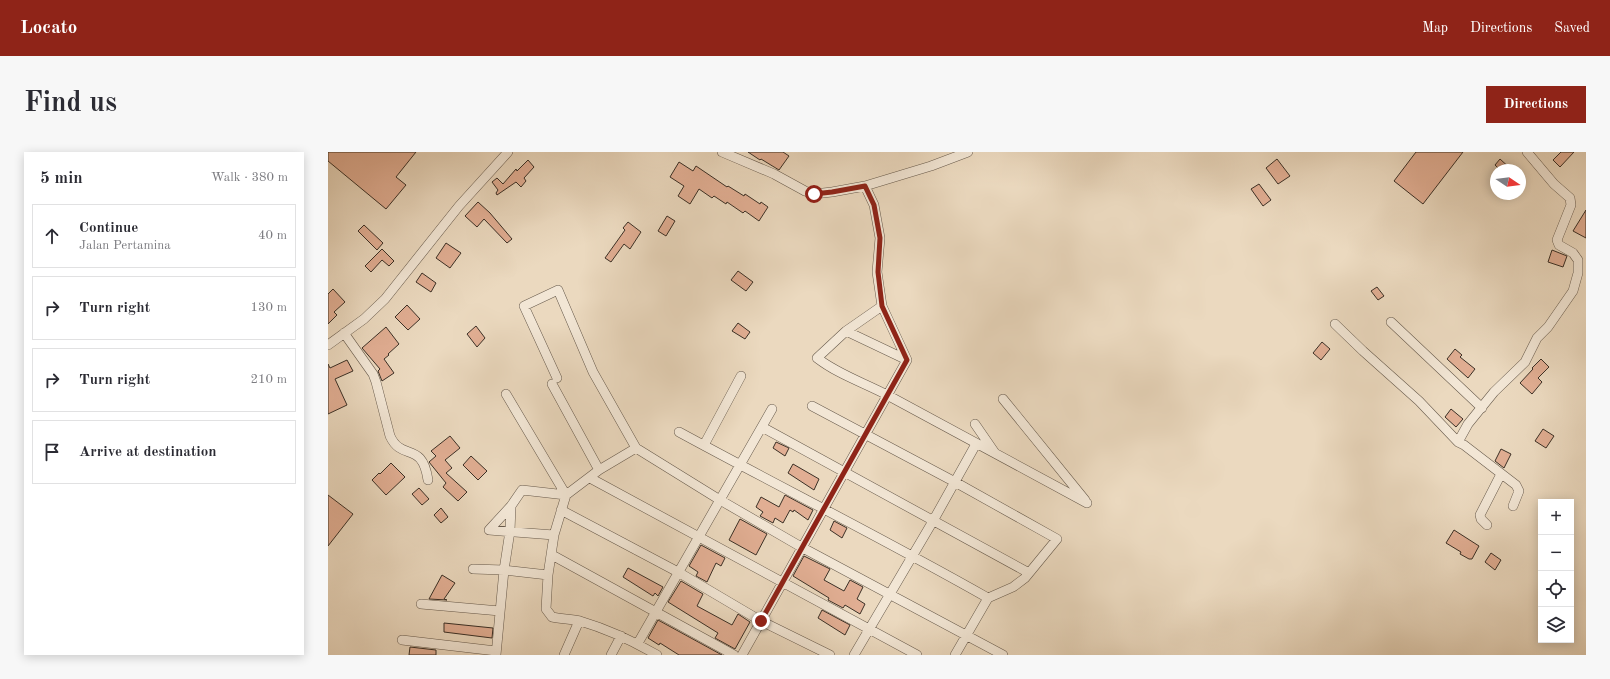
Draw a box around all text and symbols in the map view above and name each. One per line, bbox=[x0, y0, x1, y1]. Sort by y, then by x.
text: Locato bbox=[20, 19, 77, 38]
text: Map bbox=[1422, 21, 1448, 35]
text: Directions bbox=[1470, 21, 1532, 35]
text: Saved bbox=[1554, 21, 1590, 35]
button: Directions bbox=[1486, 86, 1586, 123]
text: Find us bbox=[24, 90, 117, 118]
north arrow bbox=[1490, 164, 1526, 200]
text: 5 min bbox=[40, 170, 83, 187]
text: Walk · 380 m bbox=[211, 171, 288, 184]
route start bbox=[805, 185, 823, 203]
text: Continue bbox=[79, 221, 138, 236]
icon: ahead bbox=[41, 225, 63, 247]
text: 40 m bbox=[258, 229, 287, 242]
text: Jalan Pertamina bbox=[79, 239, 171, 252]
icon: right bbox=[41, 297, 63, 319]
text: Turn right bbox=[79, 301, 150, 316]
text: 130 m bbox=[250, 301, 287, 314]
icon: right bbox=[41, 369, 63, 391]
text: Turn right bbox=[79, 373, 150, 388]
text: 210 m bbox=[250, 373, 287, 386]
icon: arrive bbox=[41, 441, 63, 463]
text: Arrive at destination bbox=[79, 445, 217, 460]
map controls bbox=[1538, 499, 1574, 643]
button: + bbox=[1538, 499, 1574, 535]
button: − bbox=[1538, 535, 1574, 571]
button: locate bbox=[1538, 571, 1574, 607]
button: layers bbox=[1538, 607, 1574, 643]
route end bbox=[752, 612, 770, 630]

